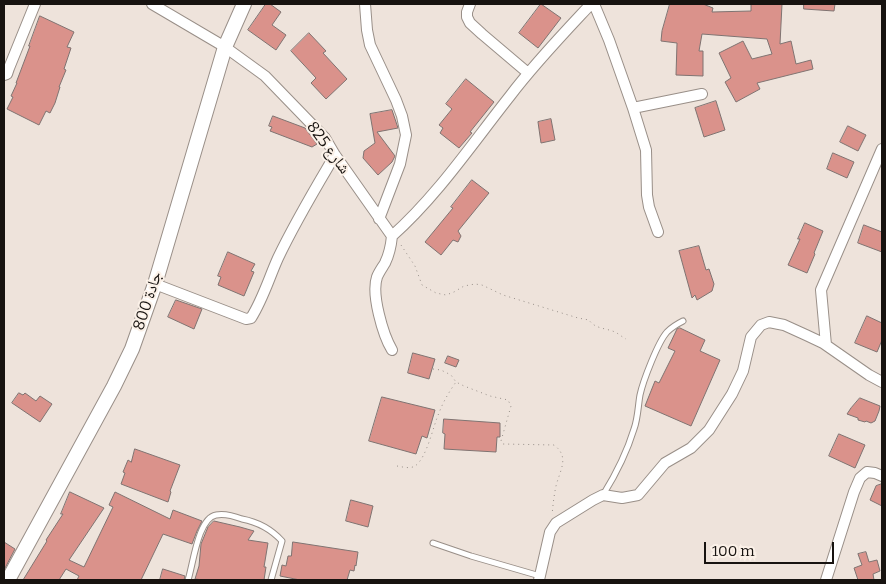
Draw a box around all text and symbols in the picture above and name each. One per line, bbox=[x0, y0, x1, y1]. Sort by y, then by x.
street label: شارع 825 bbox=[302, 118, 354, 178]
street label: جادة 800 bbox=[129, 269, 167, 333]
scale bar bbox=[706, 532, 836, 564]
text: 100 m bbox=[712, 542, 755, 560]

